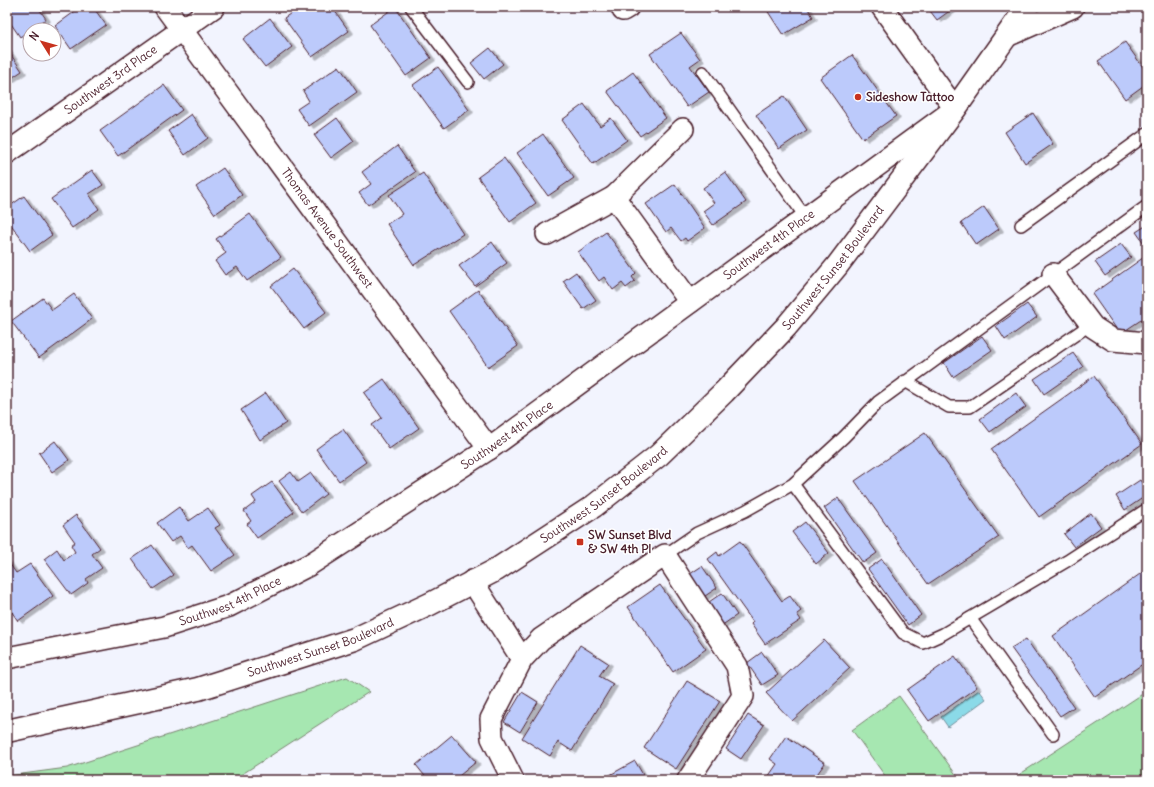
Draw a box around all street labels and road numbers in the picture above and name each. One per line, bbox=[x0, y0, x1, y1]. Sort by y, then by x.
street label: Southwest 3rd Place bbox=[61, 41, 160, 117]
street label: Thomas Avenue Southwest bbox=[278, 165, 376, 291]
street label: Southwest Sunset Boulevard bbox=[779, 203, 887, 333]
street label: Southwest 4th Place bbox=[720, 206, 817, 283]
street label: Southwest 4th Place bbox=[458, 397, 556, 472]
street label: Southwest Sunset Boulevard bbox=[537, 443, 670, 546]
street label: Southwest 4th Place bbox=[177, 573, 283, 629]
street label: Southwest Sunset Boulevard bbox=[245, 614, 396, 680]

